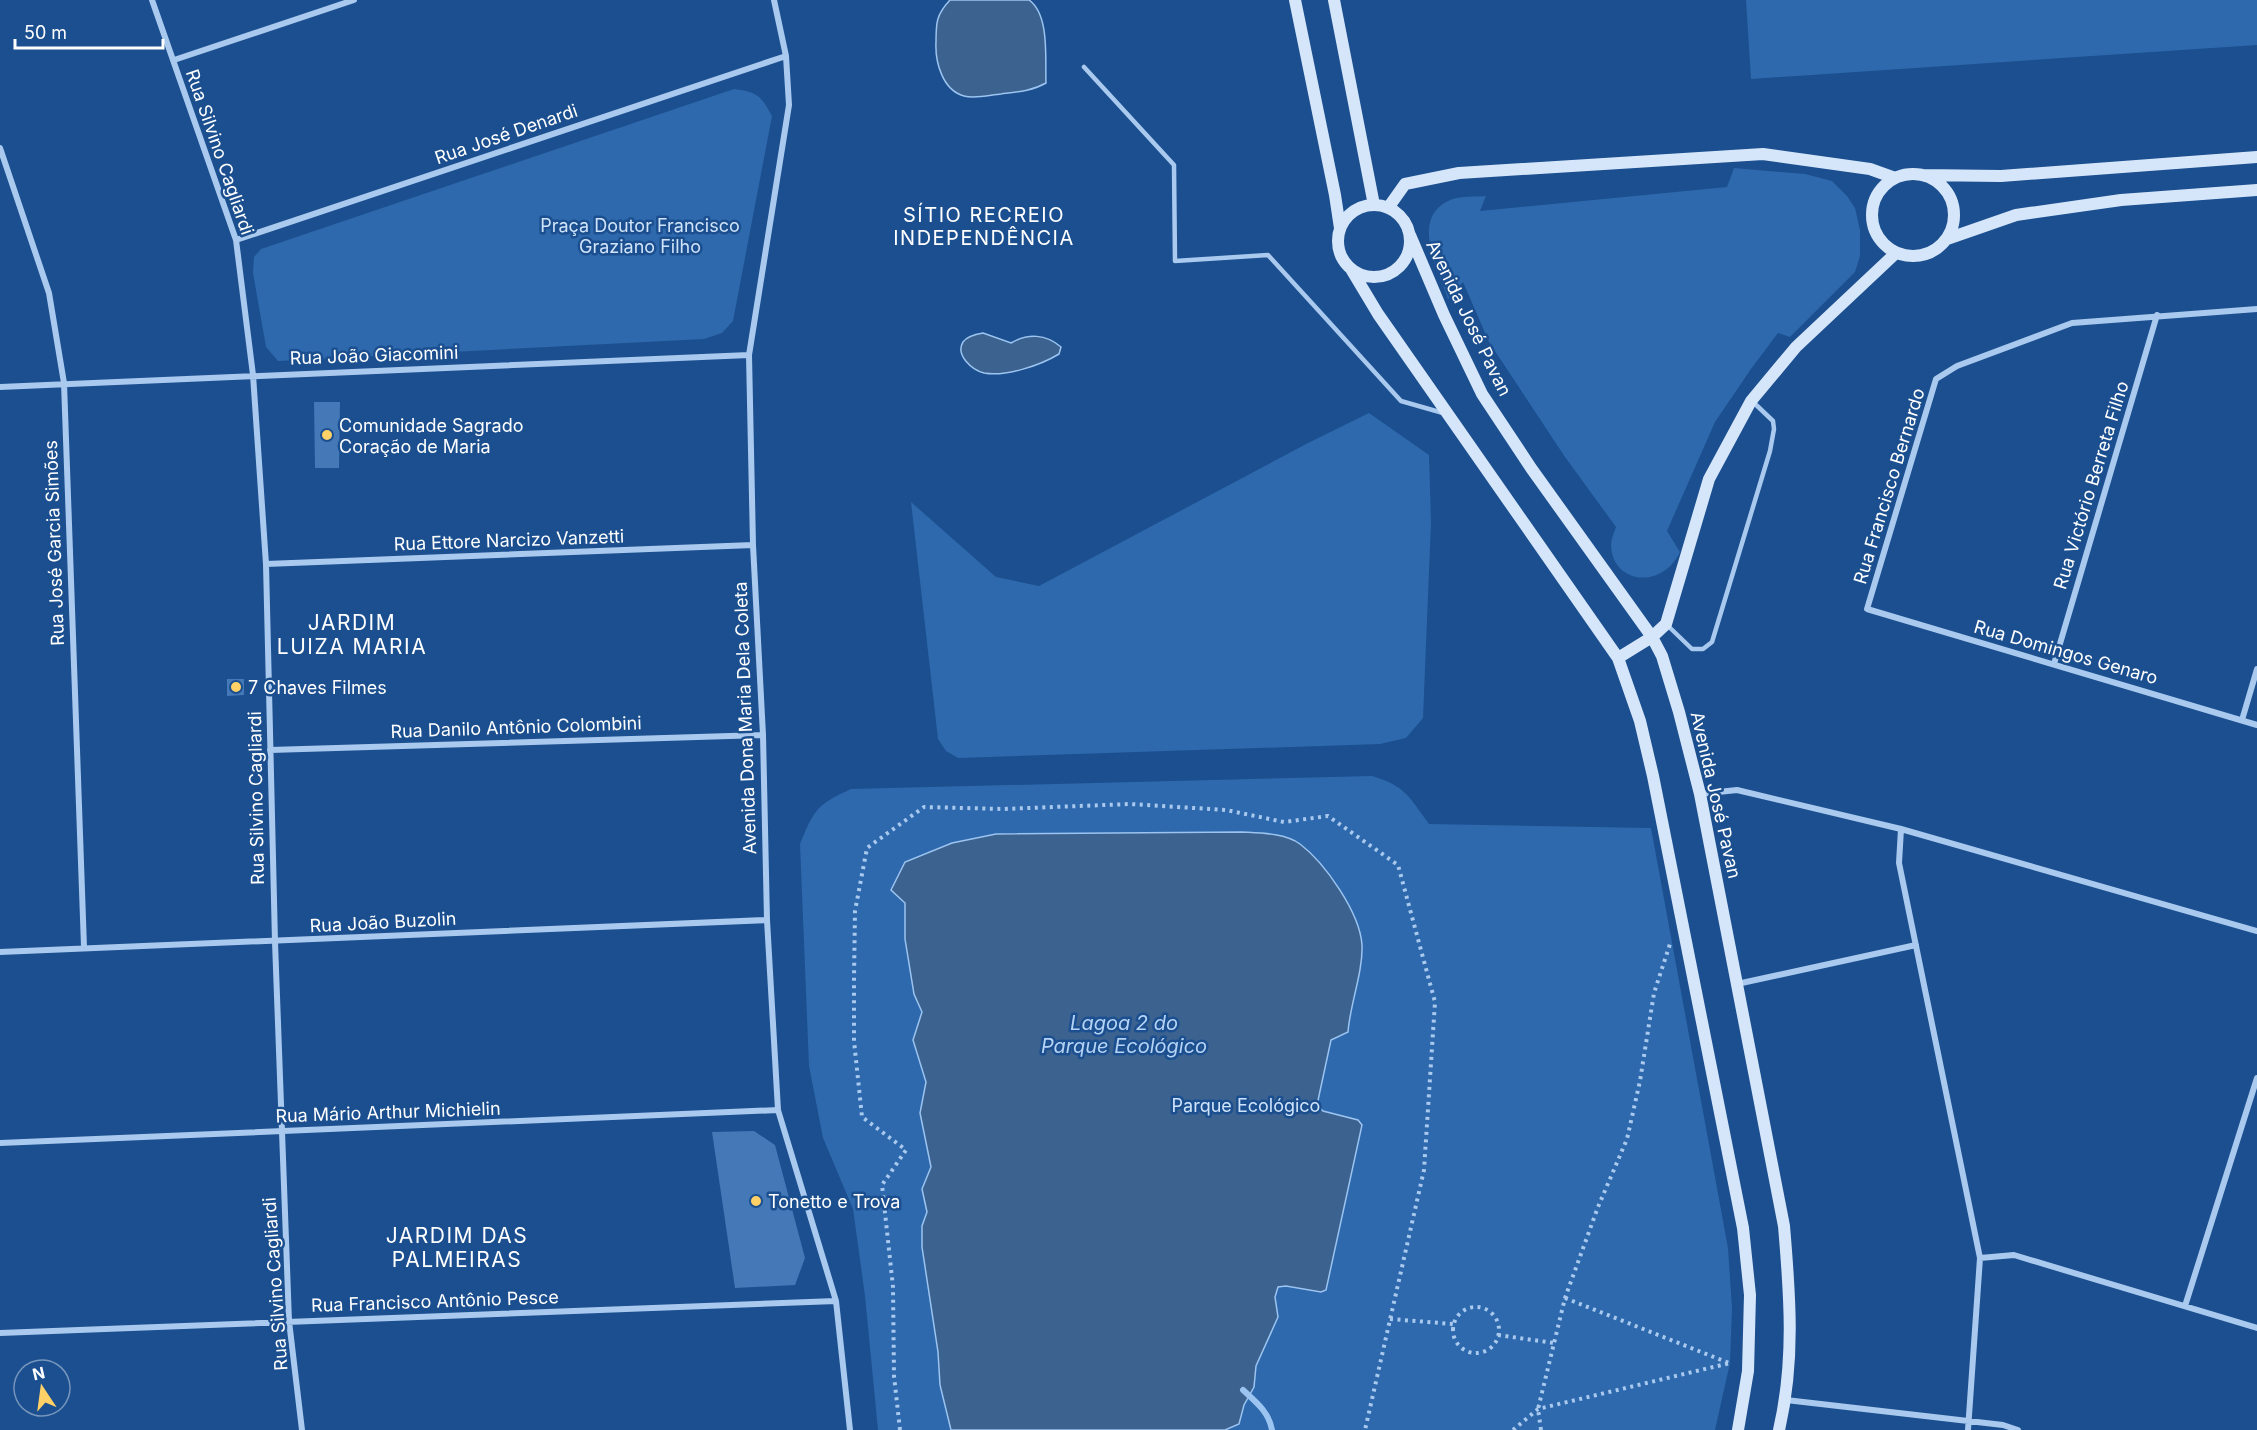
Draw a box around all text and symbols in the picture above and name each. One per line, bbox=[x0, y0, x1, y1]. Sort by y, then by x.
scale bar bbox=[15, 12, 164, 50]
text: 50 m bbox=[24, 22, 67, 43]
street label: Rua Silvino Cagliardi bbox=[182, 66, 258, 238]
street label: Rua José Denardi bbox=[432, 100, 580, 168]
district label: SÍTIO RECREIO INDEPENDÊNCIA bbox=[893, 202, 1075, 250]
park label: Praça Doutor Francisco Graziano Filho bbox=[540, 215, 740, 257]
street label: Avenida José Pavan bbox=[1422, 237, 1516, 399]
street label: Rua João Giacomini bbox=[289, 342, 459, 368]
street label: Rua Victório Berreta Filho bbox=[2049, 378, 2133, 592]
street label: Rua Francisco Bernardo bbox=[1849, 386, 1929, 586]
place label: Comunidade Sagrado Coração de Maria bbox=[339, 415, 523, 457]
marker: Comunidade Sagrado Coração de Maria bbox=[320, 428, 334, 442]
street label: Rua José Garcia Simões bbox=[40, 440, 68, 646]
street label: Rua Ettore Narcizo Vanzetti bbox=[393, 525, 625, 555]
street label: Avenida Dona Maria Dela Coleta bbox=[730, 581, 760, 855]
district label: JARDIM LUIZA MARIA bbox=[277, 610, 427, 659]
street label: Rua Domingos Genaro bbox=[1972, 616, 2160, 688]
place label: 7 Chaves Filmes bbox=[248, 677, 387, 698]
marker: 7 Chaves Filmes bbox=[229, 680, 243, 694]
street label: Avenida José Pavan bbox=[1687, 709, 1745, 881]
street label: Rua Silvino Cagliardi bbox=[244, 711, 268, 885]
street label: Rua Danilo Antônio Colombini bbox=[390, 712, 642, 742]
street label: Rua João Buzolin bbox=[309, 908, 457, 936]
water label: Lagoa 2 do Parque Ecológico bbox=[1041, 1011, 1207, 1058]
park label: Parque Ecológico bbox=[1172, 1095, 1320, 1116]
street label: Rua Mário Arthur Michielin bbox=[275, 1098, 501, 1126]
place label: Tonetto e Trova bbox=[768, 1191, 900, 1212]
marker: Tonetto e Trova bbox=[749, 1194, 763, 1208]
street label: Rua Silvino Cagliardi bbox=[258, 1197, 292, 1371]
district label: JARDIM DAS PALMEIRAS bbox=[386, 1223, 528, 1272]
street label: Rua Francisco Antônio Pesce bbox=[311, 1286, 559, 1316]
north arrow bbox=[12, 1358, 72, 1418]
text: N bbox=[30, 1362, 47, 1385]

